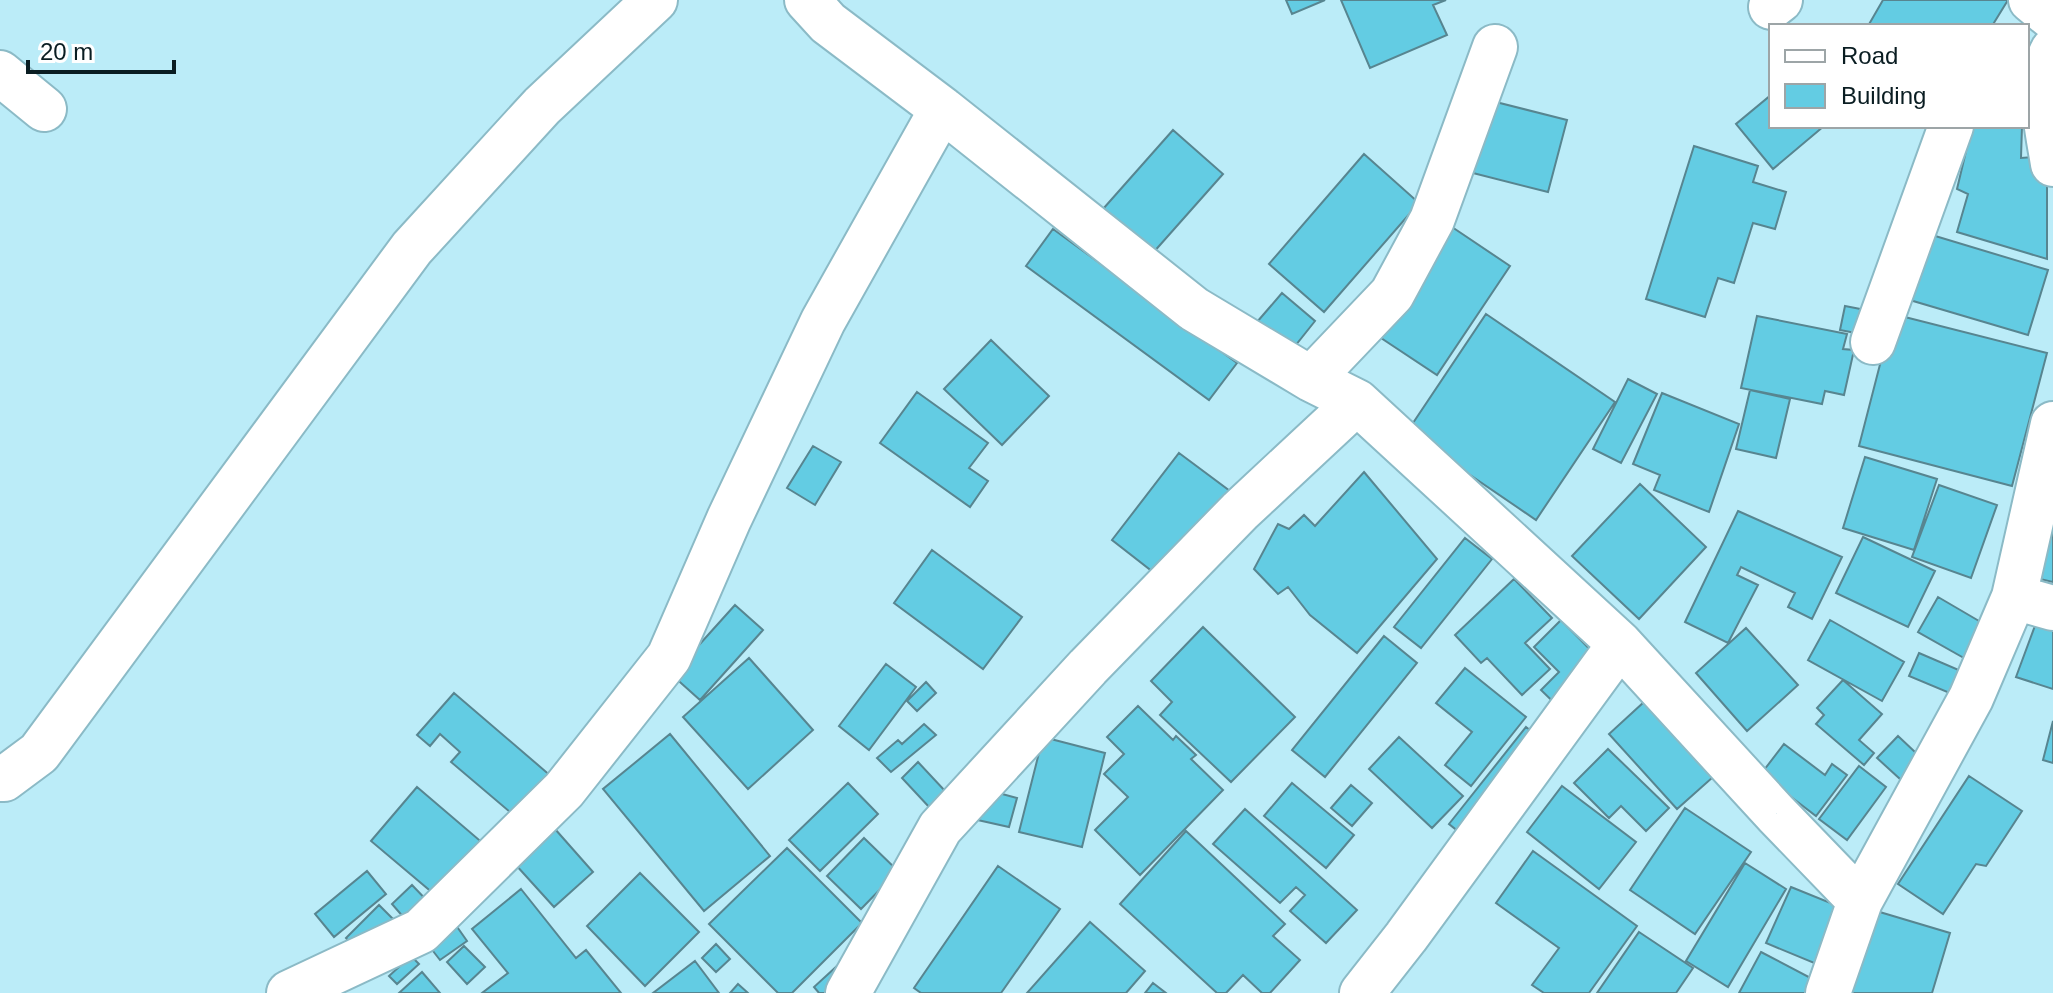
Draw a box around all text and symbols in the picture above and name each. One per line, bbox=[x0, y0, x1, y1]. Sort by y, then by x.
scale bar bbox=[28, 24, 174, 74]
legend bbox=[1769, 24, 2029, 128]
text: 20 m bbox=[40, 38, 93, 65]
text: Road bbox=[1841, 42, 1898, 69]
text: Building bbox=[1841, 82, 1926, 109]

